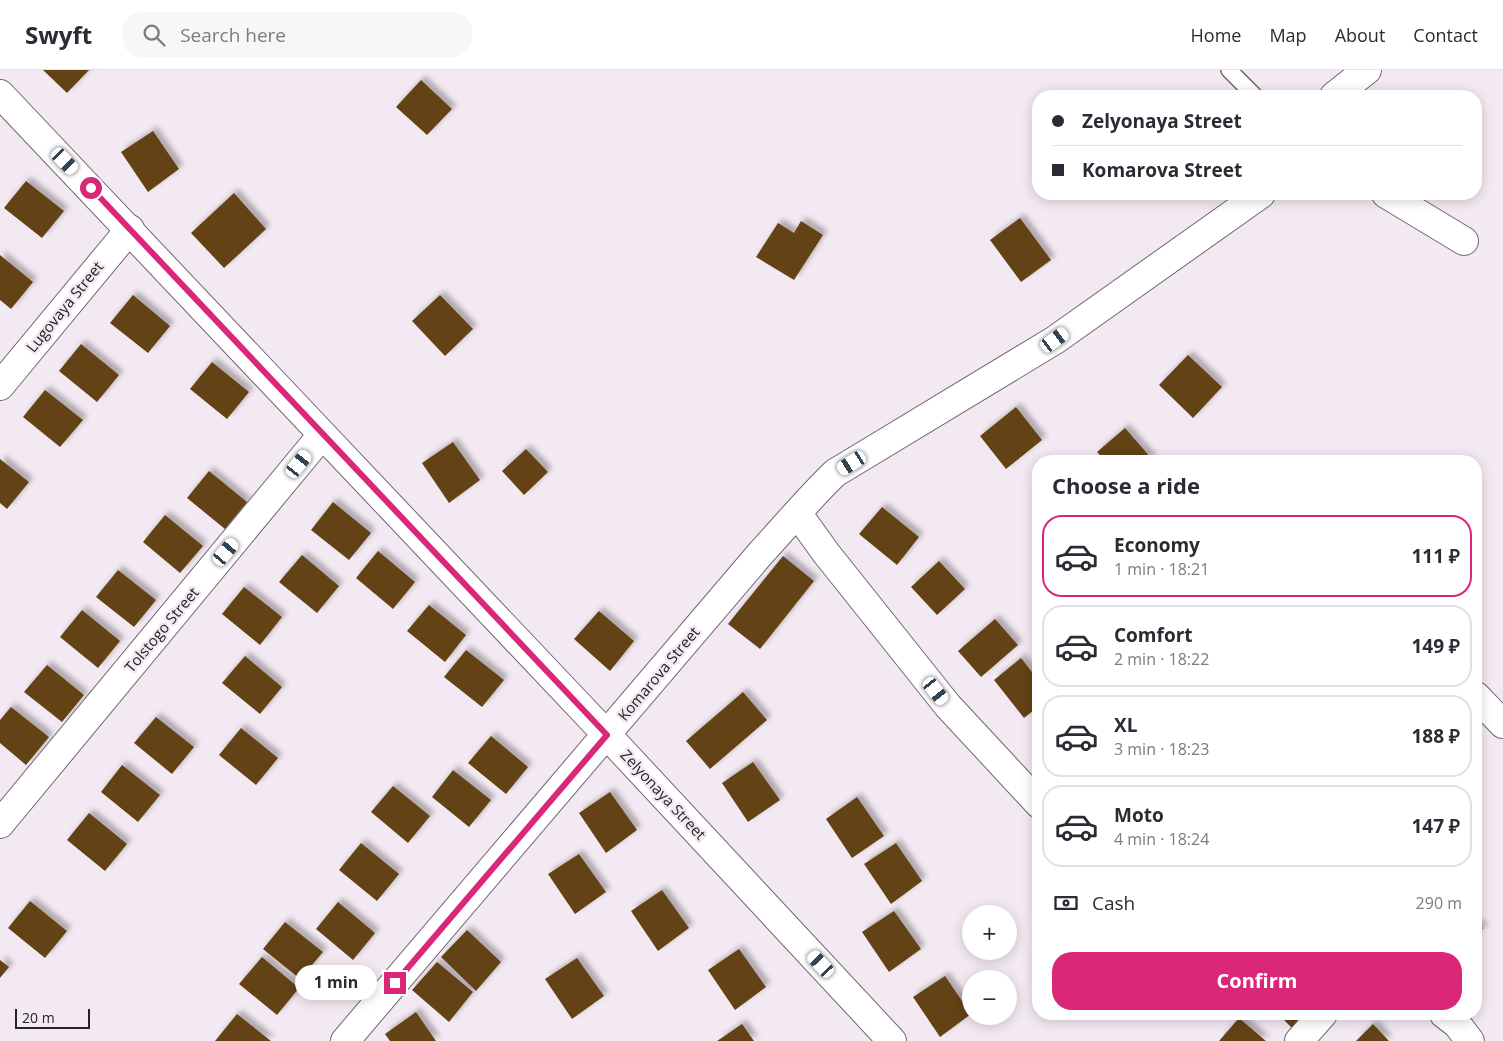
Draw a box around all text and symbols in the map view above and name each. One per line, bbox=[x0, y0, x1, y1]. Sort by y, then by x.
search box bbox=[122, 12, 472, 57]
text: Swyft bbox=[25, 18, 92, 51]
icon: search bbox=[140, 21, 168, 49]
text: Search here bbox=[180, 22, 286, 48]
text: Home bbox=[1191, 23, 1241, 47]
text: Map bbox=[1269, 23, 1307, 47]
text: About bbox=[1335, 23, 1385, 47]
text: Contact bbox=[1413, 23, 1478, 47]
text: Zelyonaya Street bbox=[1082, 108, 1242, 134]
car bbox=[49, 145, 80, 177]
text: Komarova Street bbox=[1082, 157, 1242, 183]
route start bbox=[80, 177, 102, 199]
street label: Lugovaya Street bbox=[21, 257, 107, 356]
car bbox=[1038, 325, 1071, 355]
car bbox=[283, 448, 314, 480]
car bbox=[835, 449, 868, 477]
text: Choose a ride bbox=[1052, 470, 1200, 500]
text: Economy bbox=[1114, 532, 1200, 558]
icon: car bbox=[1054, 534, 1099, 579]
car bbox=[210, 536, 241, 568]
text: 111 ₽ bbox=[1411, 543, 1460, 569]
text: 1 min · 18:21 bbox=[1114, 558, 1209, 580]
street label: Tolstogo Street bbox=[120, 582, 203, 676]
street label: Komarova Street bbox=[613, 622, 704, 725]
text: Comfort bbox=[1114, 622, 1193, 648]
icon: car bbox=[1054, 624, 1099, 669]
text: 149 ₽ bbox=[1411, 633, 1460, 659]
text: 2 min · 18:22 bbox=[1114, 648, 1209, 670]
car bbox=[920, 675, 951, 707]
text: XL bbox=[1114, 712, 1137, 738]
icon: car bbox=[1054, 714, 1099, 759]
text: 188 ₽ bbox=[1411, 723, 1460, 749]
text: 3 min · 18:23 bbox=[1114, 738, 1209, 760]
street label: Zelyonaya Street bbox=[617, 745, 711, 844]
text: Moto bbox=[1114, 802, 1164, 828]
icon: car bbox=[1054, 804, 1099, 849]
text: 147 ₽ bbox=[1411, 813, 1460, 839]
text: 4 min · 18:24 bbox=[1114, 828, 1209, 850]
icon: cash bbox=[1052, 889, 1080, 917]
text: Cash bbox=[1092, 890, 1135, 916]
text: 290 m bbox=[1416, 892, 1462, 914]
map controls bbox=[962, 905, 1017, 1025]
button: + bbox=[962, 905, 1017, 960]
car bbox=[805, 948, 836, 980]
button: Confirm bbox=[1052, 952, 1462, 1010]
callout: 1 min bbox=[295, 966, 378, 1000]
button: − bbox=[962, 970, 1017, 1025]
text: 1 min bbox=[314, 971, 358, 993]
route end bbox=[384, 972, 406, 994]
scale bar bbox=[15, 1006, 90, 1029]
text: 20 m bbox=[22, 1008, 55, 1027]

